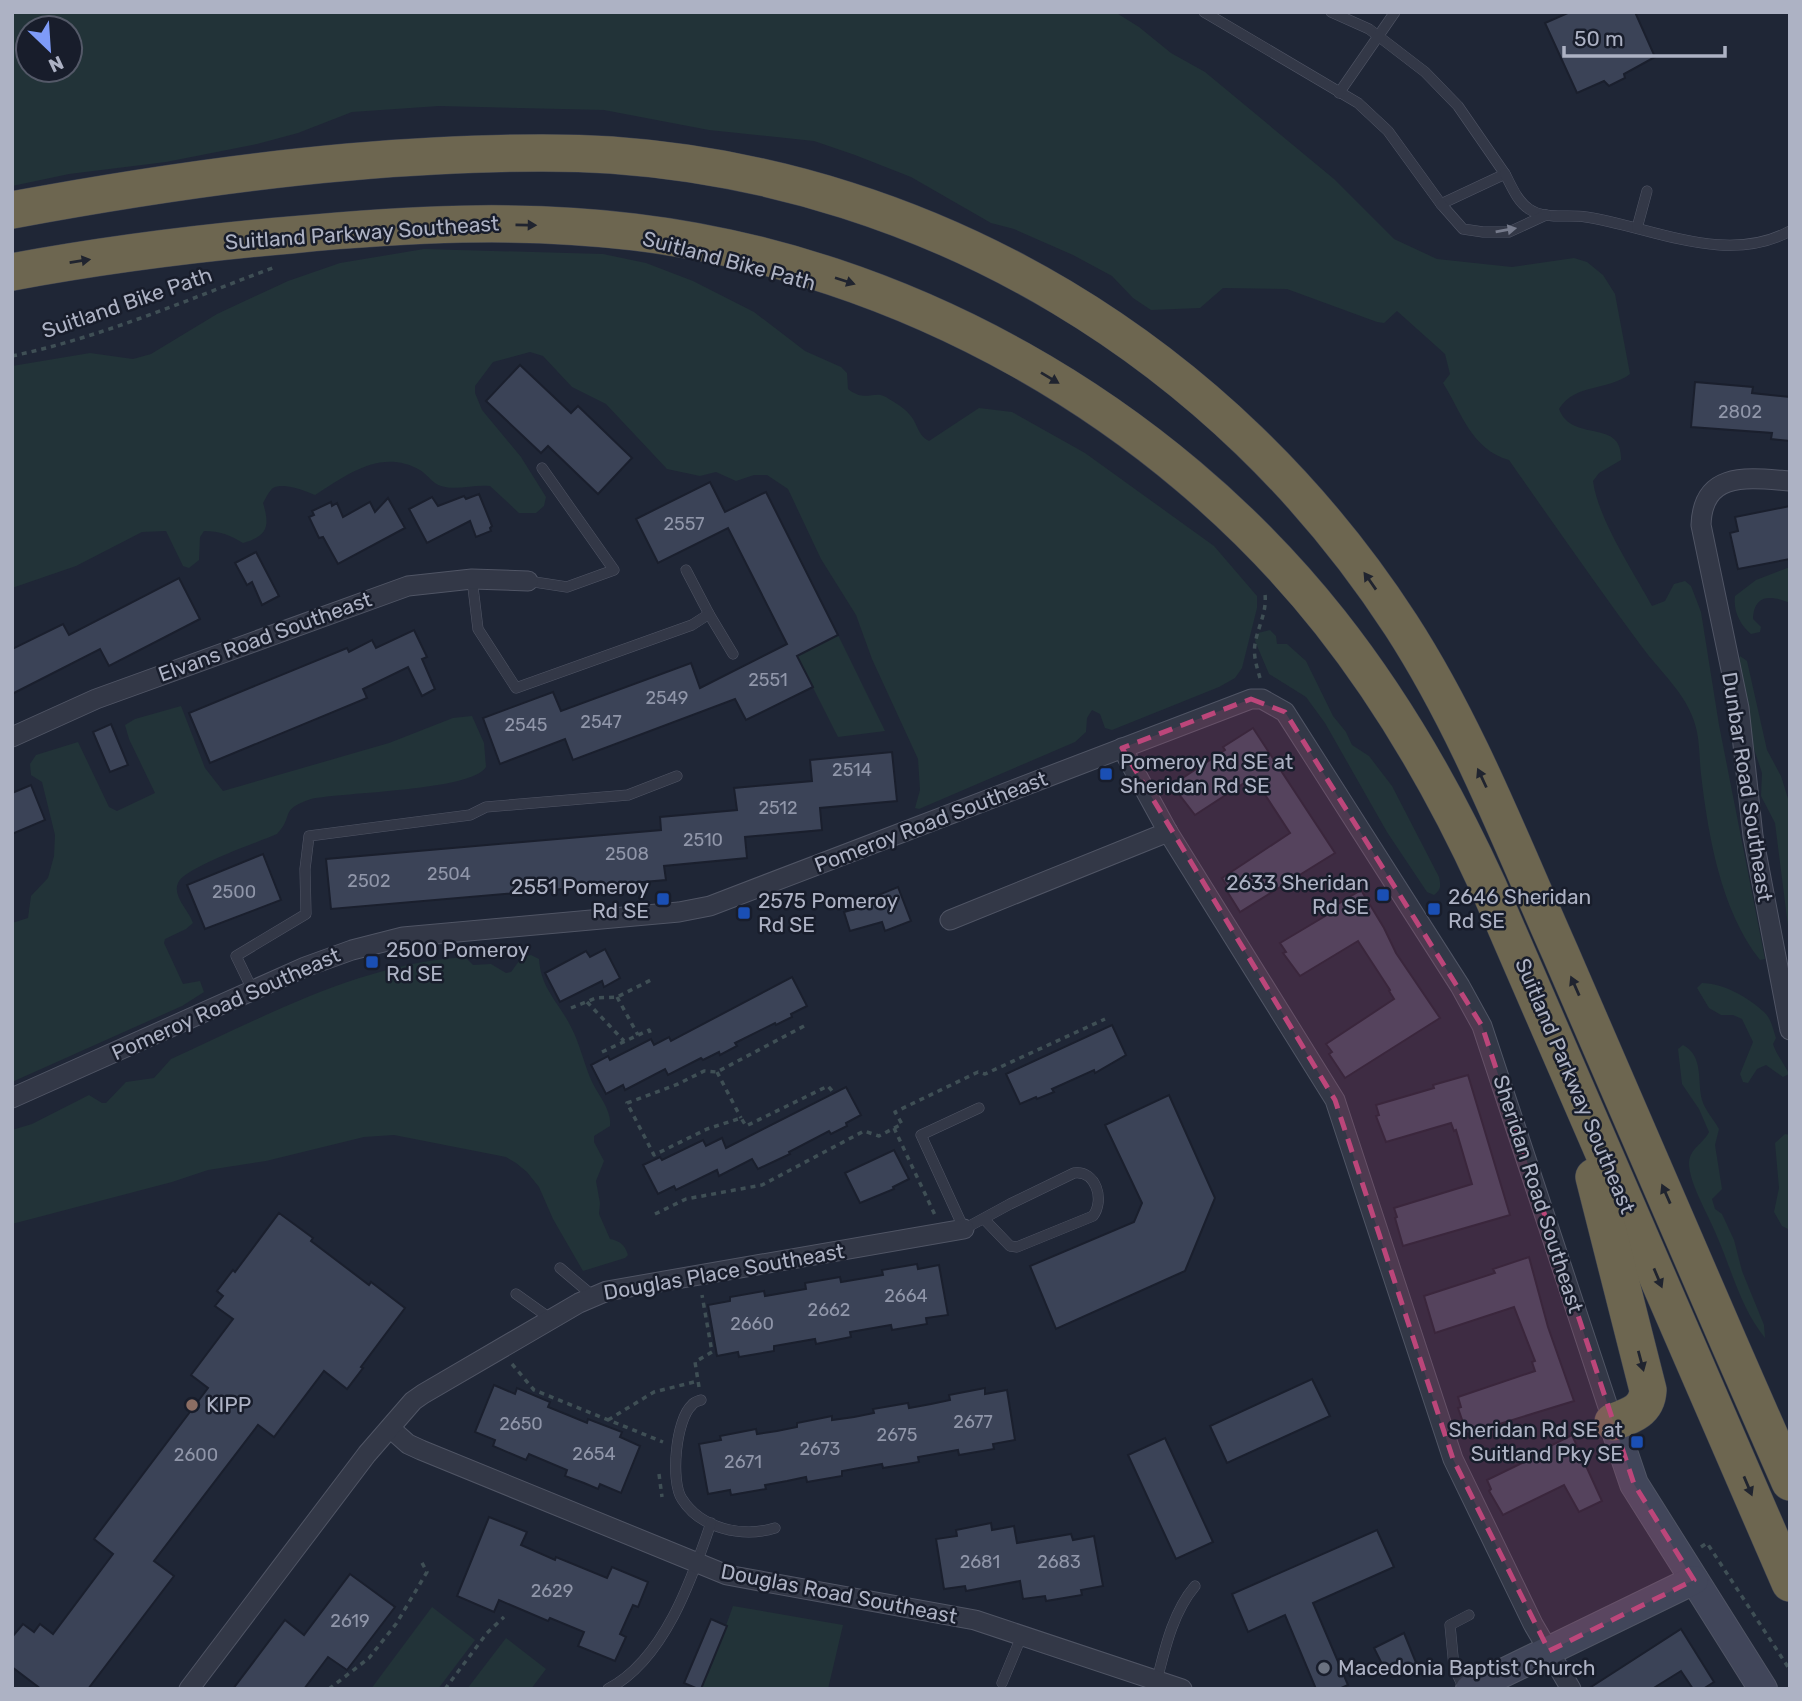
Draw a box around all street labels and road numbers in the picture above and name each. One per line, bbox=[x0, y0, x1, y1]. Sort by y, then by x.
street label: Suitland Parkway Southeast bbox=[224, 210, 500, 255]
street label: Suitland Bike Path bbox=[640, 225, 818, 296]
street label: Suitland Bike Path bbox=[39, 262, 215, 343]
street label: Elvans Road Southeast bbox=[155, 586, 375, 687]
street label: Dunbar Road Southeast bbox=[1717, 670, 1778, 904]
street label: Pomeroy Road Southeast bbox=[811, 766, 1051, 878]
street label: Pomeroy Road Southeast bbox=[108, 942, 344, 1065]
street label: Suitland Parkway Southeast bbox=[1510, 954, 1641, 1217]
street label: Sheridan Road Southeast bbox=[1488, 1072, 1589, 1316]
street label: Douglas Place Southeast bbox=[602, 1238, 846, 1305]
street label: Douglas Road Southeast bbox=[719, 1558, 959, 1629]

